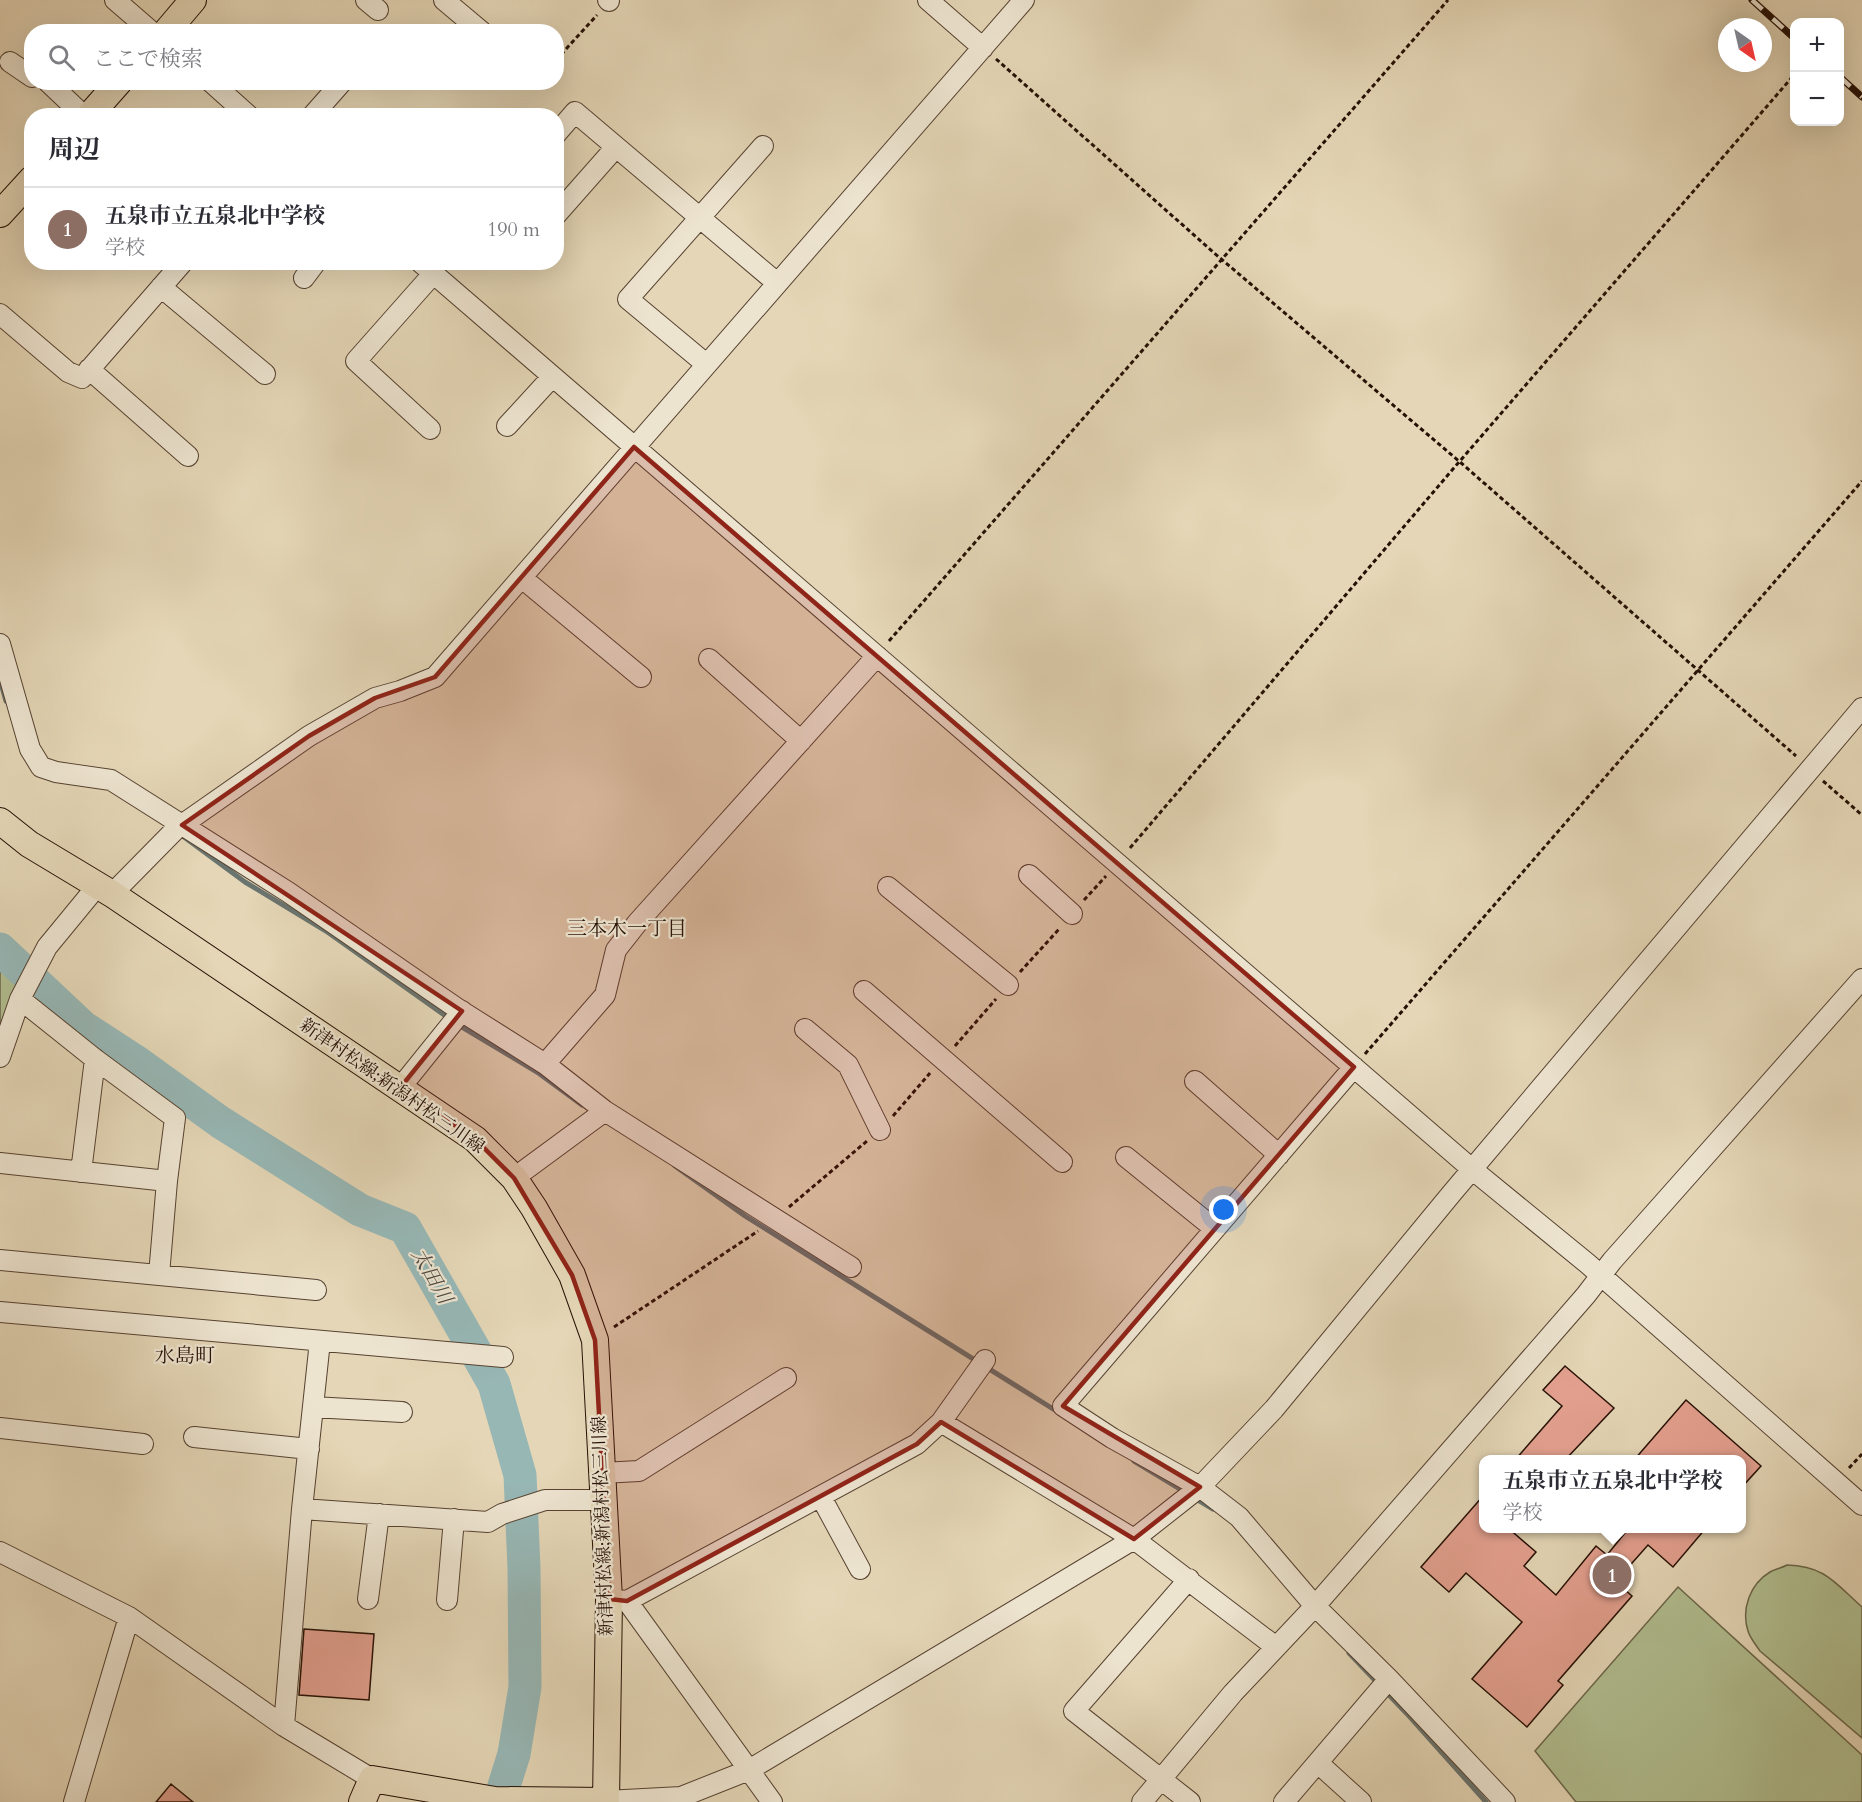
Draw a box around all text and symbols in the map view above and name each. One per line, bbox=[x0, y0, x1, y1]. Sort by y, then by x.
north arrow bbox=[1718, 18, 1772, 72]
map controls bbox=[1790, 18, 1844, 126]
button: + bbox=[1790, 18, 1844, 72]
search box bbox=[24, 24, 564, 90]
icon: search bbox=[45, 41, 78, 74]
text: ここで検索 bbox=[93, 44, 203, 74]
button: − bbox=[1790, 72, 1844, 126]
text: 周辺 bbox=[48, 132, 100, 167]
text: 五泉市立五泉北中学校 bbox=[105, 201, 325, 231]
text: 1 bbox=[62, 216, 73, 243]
text: 190 m bbox=[487, 216, 540, 243]
text: 学校 bbox=[105, 234, 145, 261]
district label: 三本木一丁目 bbox=[567, 915, 687, 942]
street label: 新津村松線;新潟村松三川線 bbox=[294, 1013, 490, 1159]
your location bbox=[1209, 1195, 1238, 1224]
water label: 太田川 bbox=[405, 1243, 460, 1310]
district label: 水島町 bbox=[155, 1342, 215, 1369]
street label: 新津村松線;新潟村松三川線 bbox=[587, 1415, 619, 1637]
popup bbox=[1479, 1455, 1746, 1533]
text: 五泉市立五泉北中学校 bbox=[1502, 1466, 1723, 1496]
text: 学校 bbox=[1502, 1499, 1542, 1526]
pin: 1 bbox=[1592, 1552, 1632, 1598]

